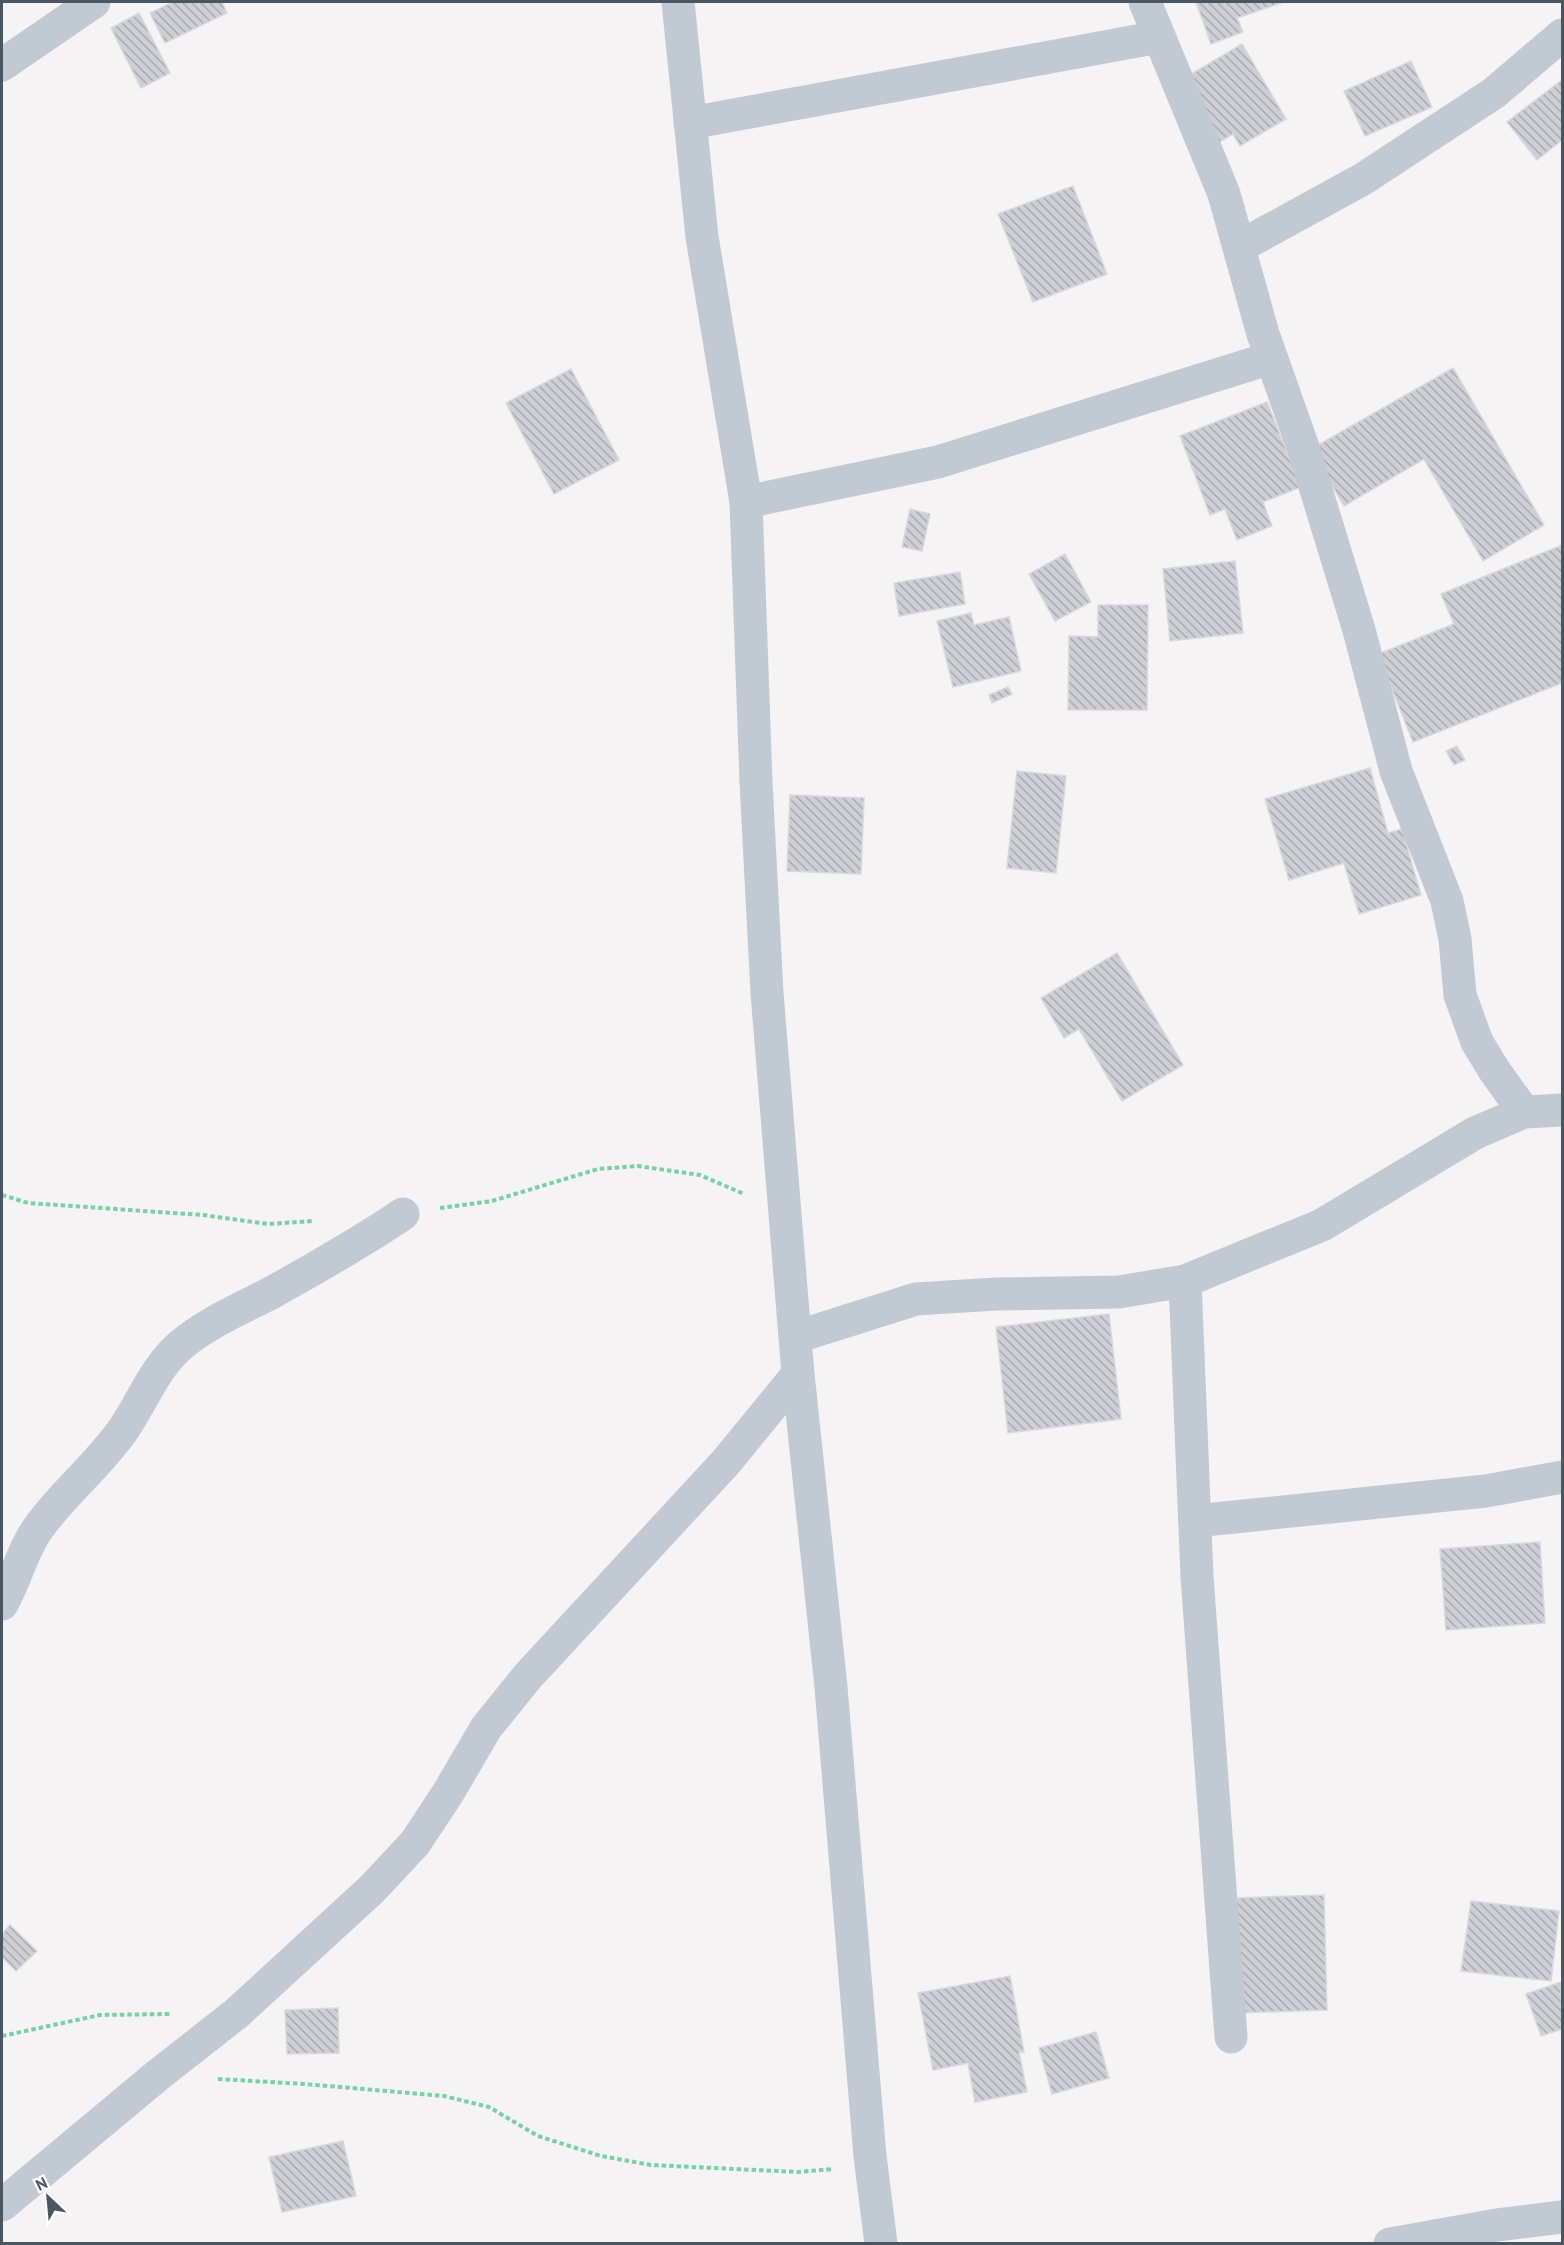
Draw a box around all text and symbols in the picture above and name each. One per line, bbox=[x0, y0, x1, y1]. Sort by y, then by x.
north arrow bbox=[18, 2167, 78, 2227]
text: N bbox=[32, 2172, 51, 2195]

